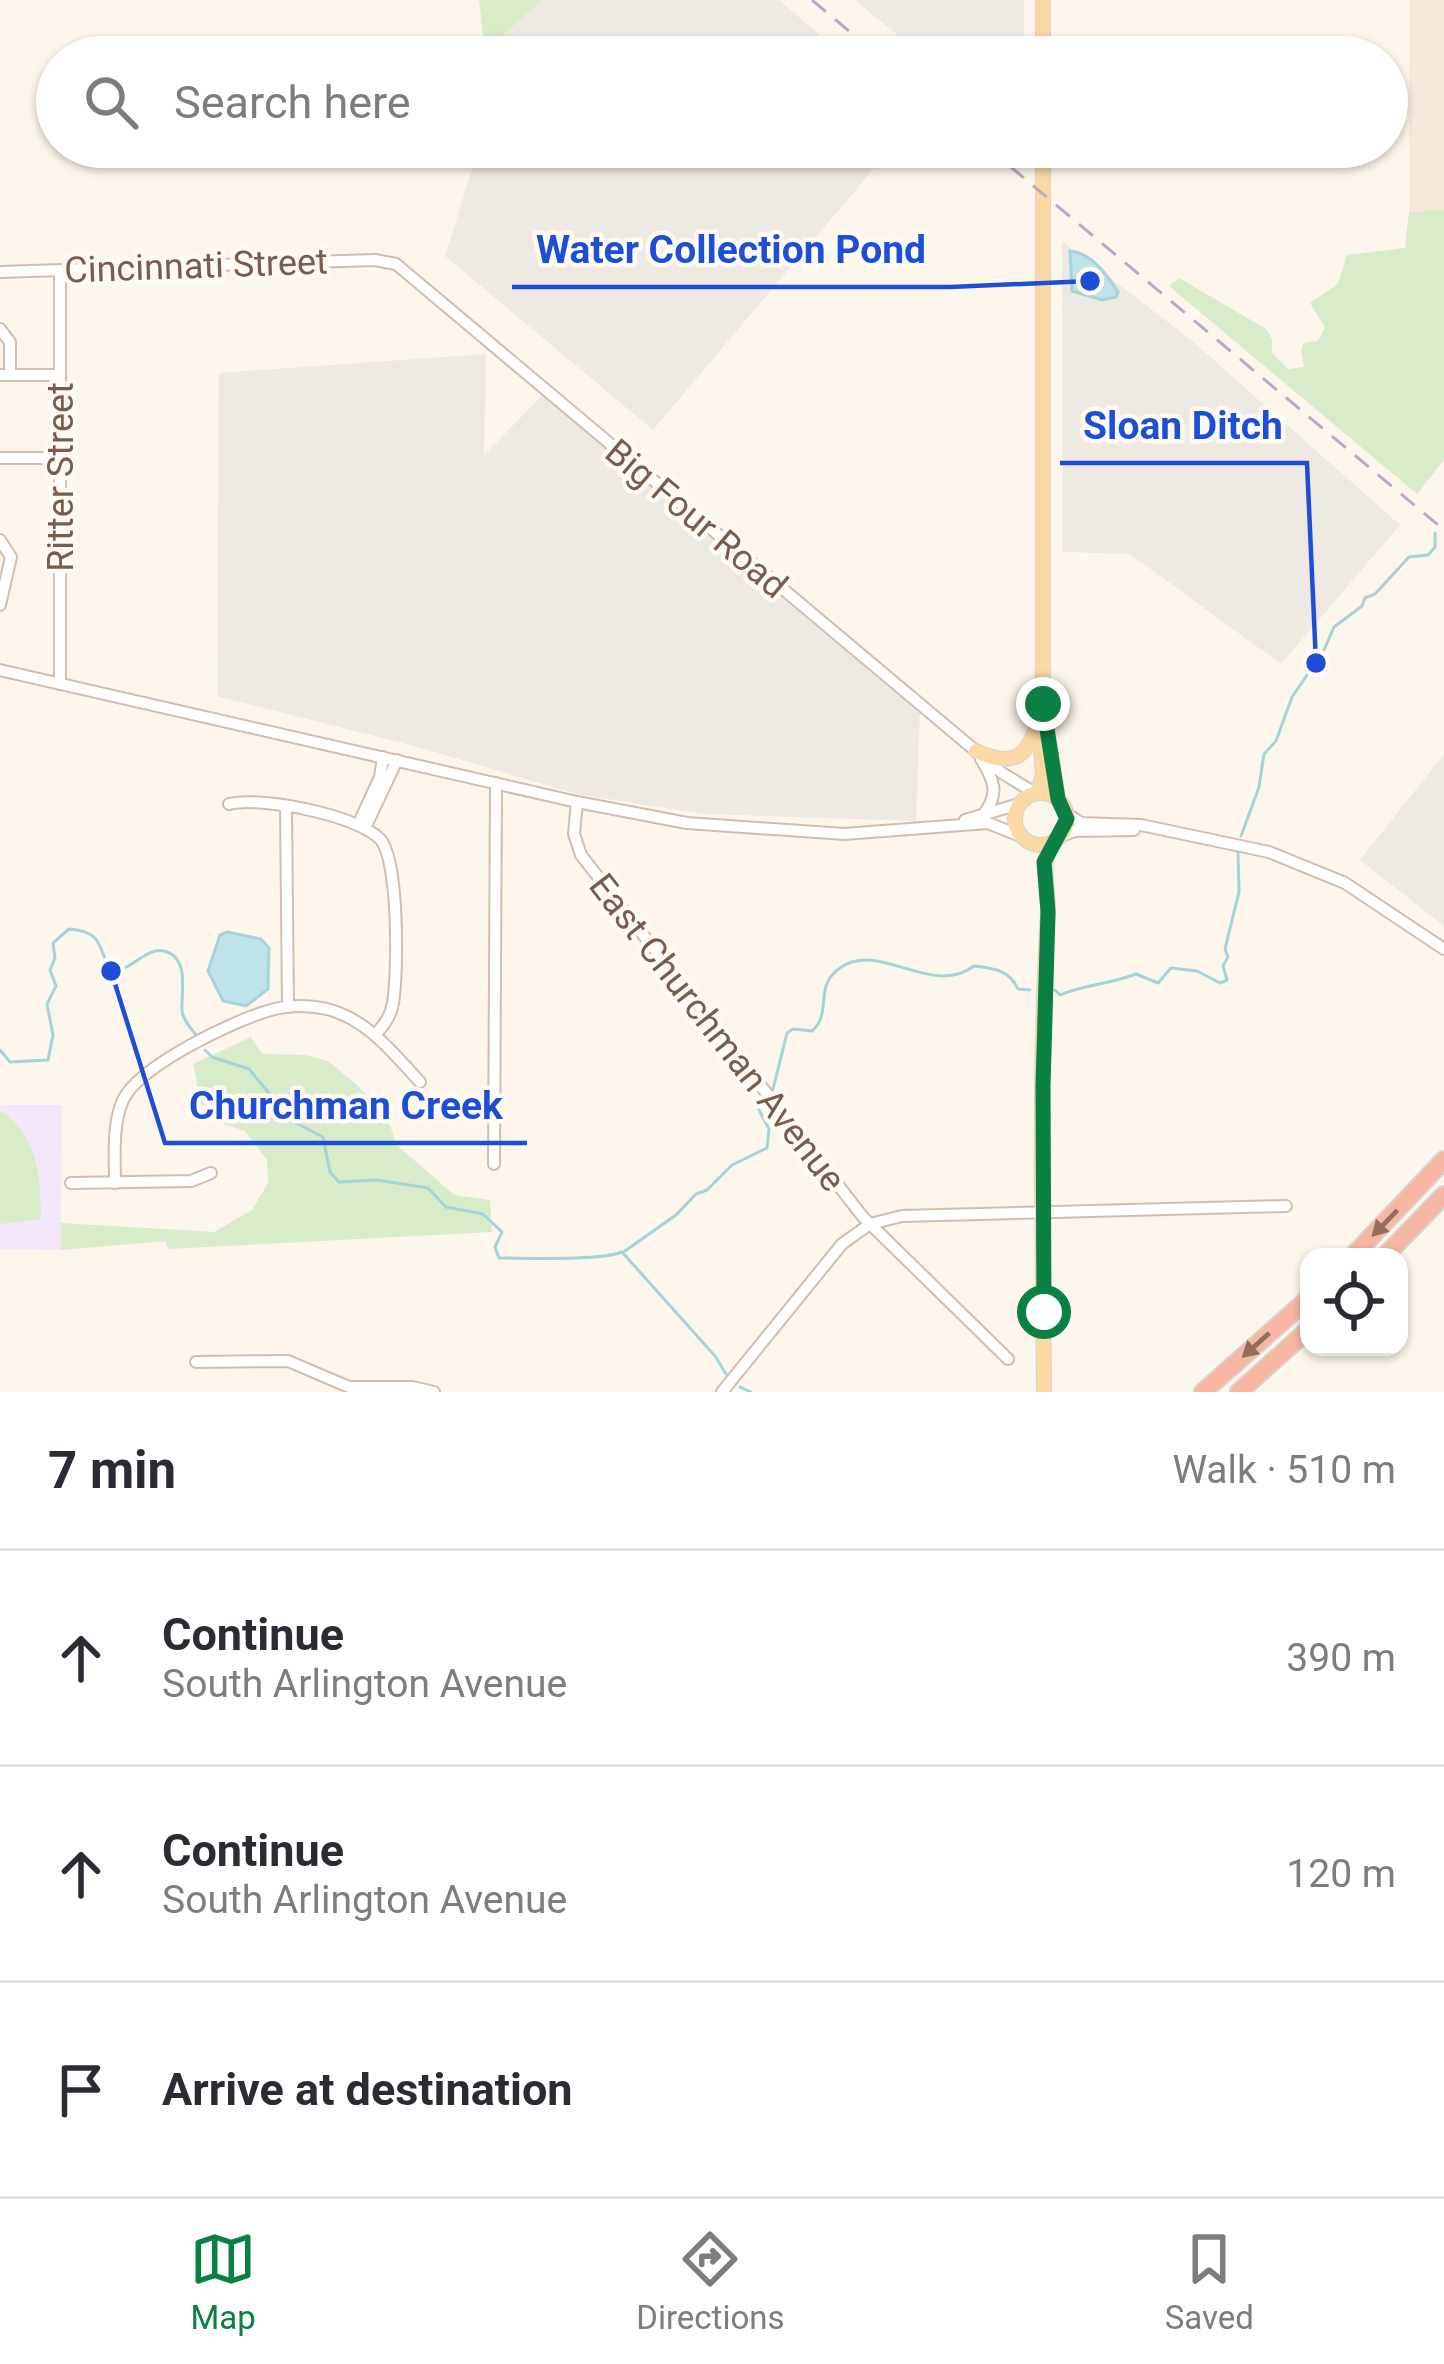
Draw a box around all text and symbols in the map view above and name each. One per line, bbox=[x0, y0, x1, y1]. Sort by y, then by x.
search box bbox=[36, 36, 1408, 168]
icon: search bbox=[78, 69, 144, 135]
text: Search here bbox=[174, 76, 411, 129]
callout: Water Collection Pond bbox=[512, 212, 950, 287]
text: Water Collection Pond bbox=[536, 227, 926, 273]
street label: Cincinnati Street bbox=[64, 240, 328, 292]
street label: Ritter Street bbox=[40, 382, 82, 572]
callout: Sloan Ditch bbox=[1060, 388, 1307, 463]
text: Sloan Ditch bbox=[1083, 403, 1283, 449]
street label: Big Four Road bbox=[597, 431, 796, 607]
route end bbox=[1016, 677, 1070, 731]
street label: East Churchman Avenue bbox=[580, 866, 854, 1199]
callout: Churchman Creek bbox=[165, 1068, 527, 1143]
text: Churchman Creek bbox=[189, 1083, 504, 1129]
one-way arrow bbox=[1372, 1208, 1400, 1237]
map controls bbox=[1300, 1248, 1408, 1356]
button: locate bbox=[1300, 1248, 1408, 1356]
route start bbox=[1017, 1285, 1071, 1339]
one-way arrow bbox=[1242, 1331, 1271, 1358]
text: 7 min bbox=[48, 1441, 176, 1500]
text: Walk · 510 m bbox=[1172, 1447, 1396, 1493]
text: Continue bbox=[162, 1608, 344, 1661]
icon: ahead bbox=[48, 1625, 114, 1691]
text: 390 m bbox=[1286, 1635, 1396, 1681]
text: South Arlington Avenue bbox=[162, 1661, 567, 1707]
text: Continue bbox=[162, 1824, 344, 1877]
icon: ahead bbox=[48, 1841, 114, 1907]
text: 120 m bbox=[1286, 1851, 1396, 1897]
text: South Arlington Avenue bbox=[162, 1877, 567, 1923]
icon: arrive bbox=[48, 2057, 114, 2123]
text: Arrive at destination bbox=[162, 2063, 573, 2116]
tab: Map bbox=[190, 2226, 256, 2337]
tab: Directions bbox=[636, 2226, 785, 2337]
tab: Saved bbox=[1165, 2226, 1254, 2337]

